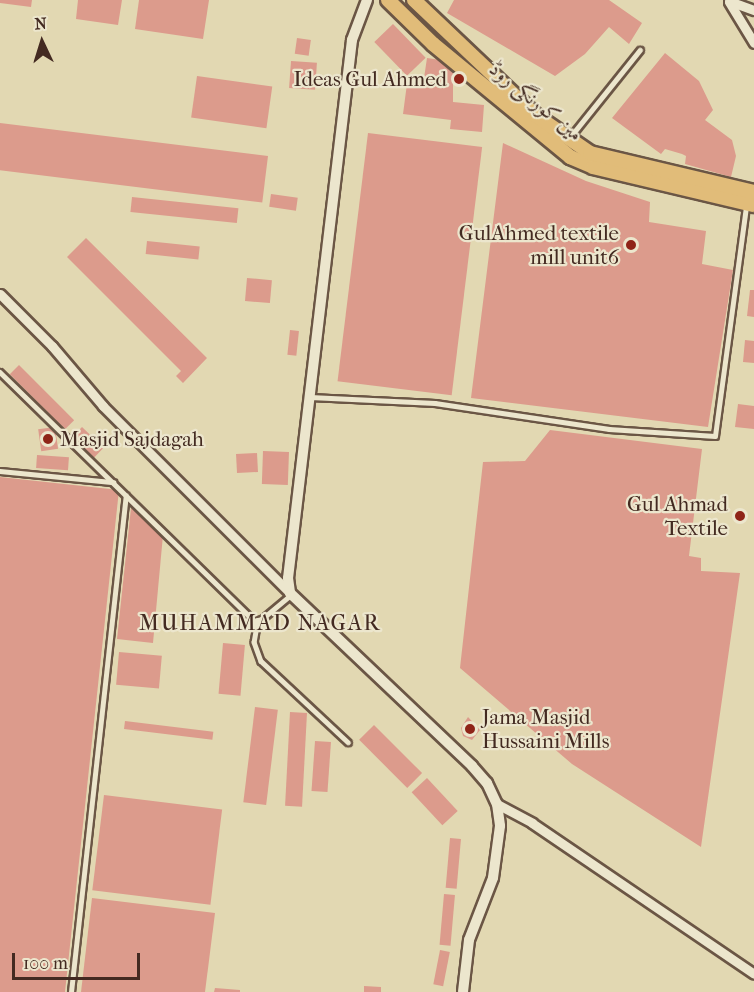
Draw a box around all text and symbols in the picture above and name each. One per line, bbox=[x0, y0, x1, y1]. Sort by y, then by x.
north arrow bbox=[12, 12, 72, 72]
text: N bbox=[34, 14, 47, 33]
street label: مین کورنگی روڈ bbox=[484, 56, 588, 146]
place label: Ideas Gul Ahmed bbox=[294, 66, 447, 92]
marker: Ideas Gul Ahmed bbox=[452, 72, 466, 86]
place label: GulAhmed textile mill unit6 bbox=[459, 220, 619, 270]
marker: GulAhmed textile mill unit6 bbox=[624, 238, 638, 252]
place label: Masjid Sajdagah bbox=[60, 426, 204, 452]
marker: Masjid Sajdagah bbox=[41, 432, 55, 446]
place label: Gul Ahmad Textile bbox=[627, 491, 728, 541]
marker: Gul Ahmad Textile bbox=[733, 509, 747, 523]
district label: MUHAMMAD NAGAR bbox=[139, 611, 381, 637]
place label: Jama Masjid Hussaini Mills bbox=[482, 704, 609, 754]
marker: Jama Masjid Hussaini Mills bbox=[463, 722, 477, 736]
scale bar bbox=[15, 941, 142, 979]
text: 100 m bbox=[23, 953, 68, 974]

